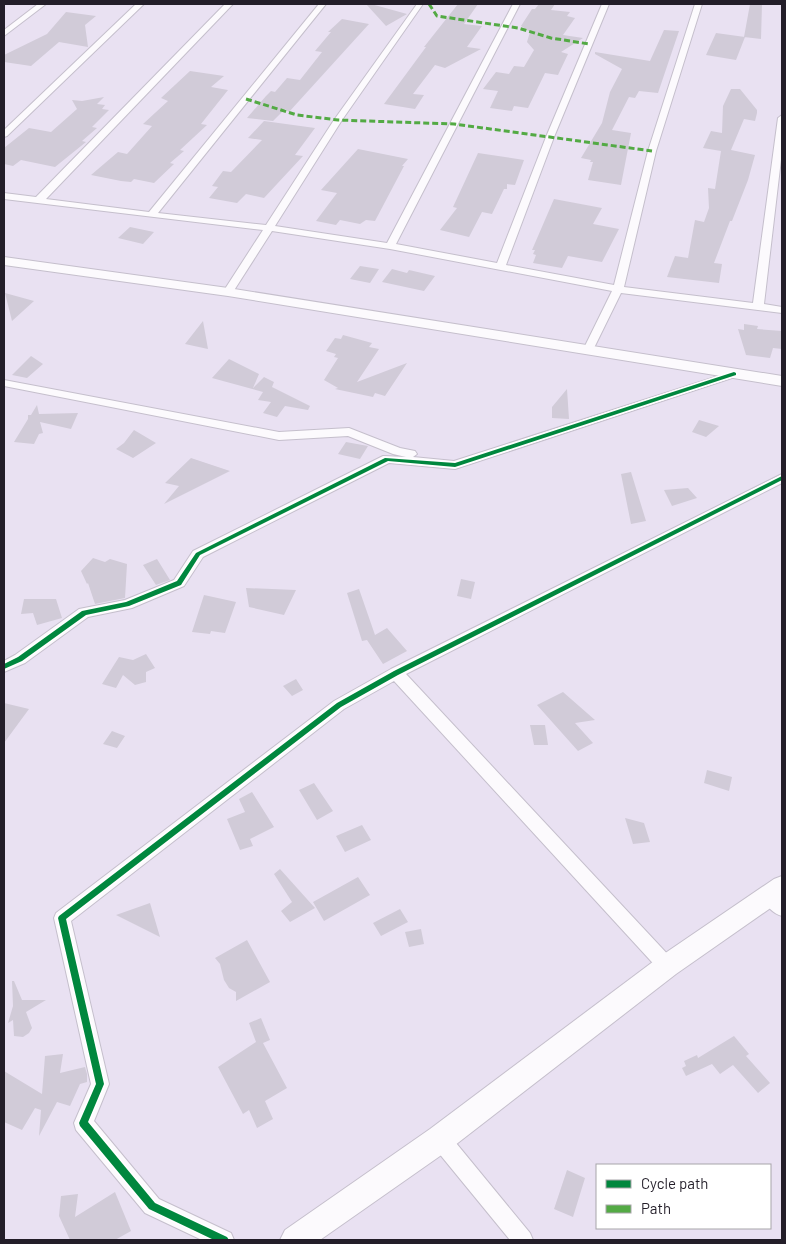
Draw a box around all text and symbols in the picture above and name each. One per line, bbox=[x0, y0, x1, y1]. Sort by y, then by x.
legend bbox=[596, 1164, 771, 1229]
text: Cycle path bbox=[641, 1174, 708, 1192]
text: Path bbox=[641, 1199, 671, 1217]

